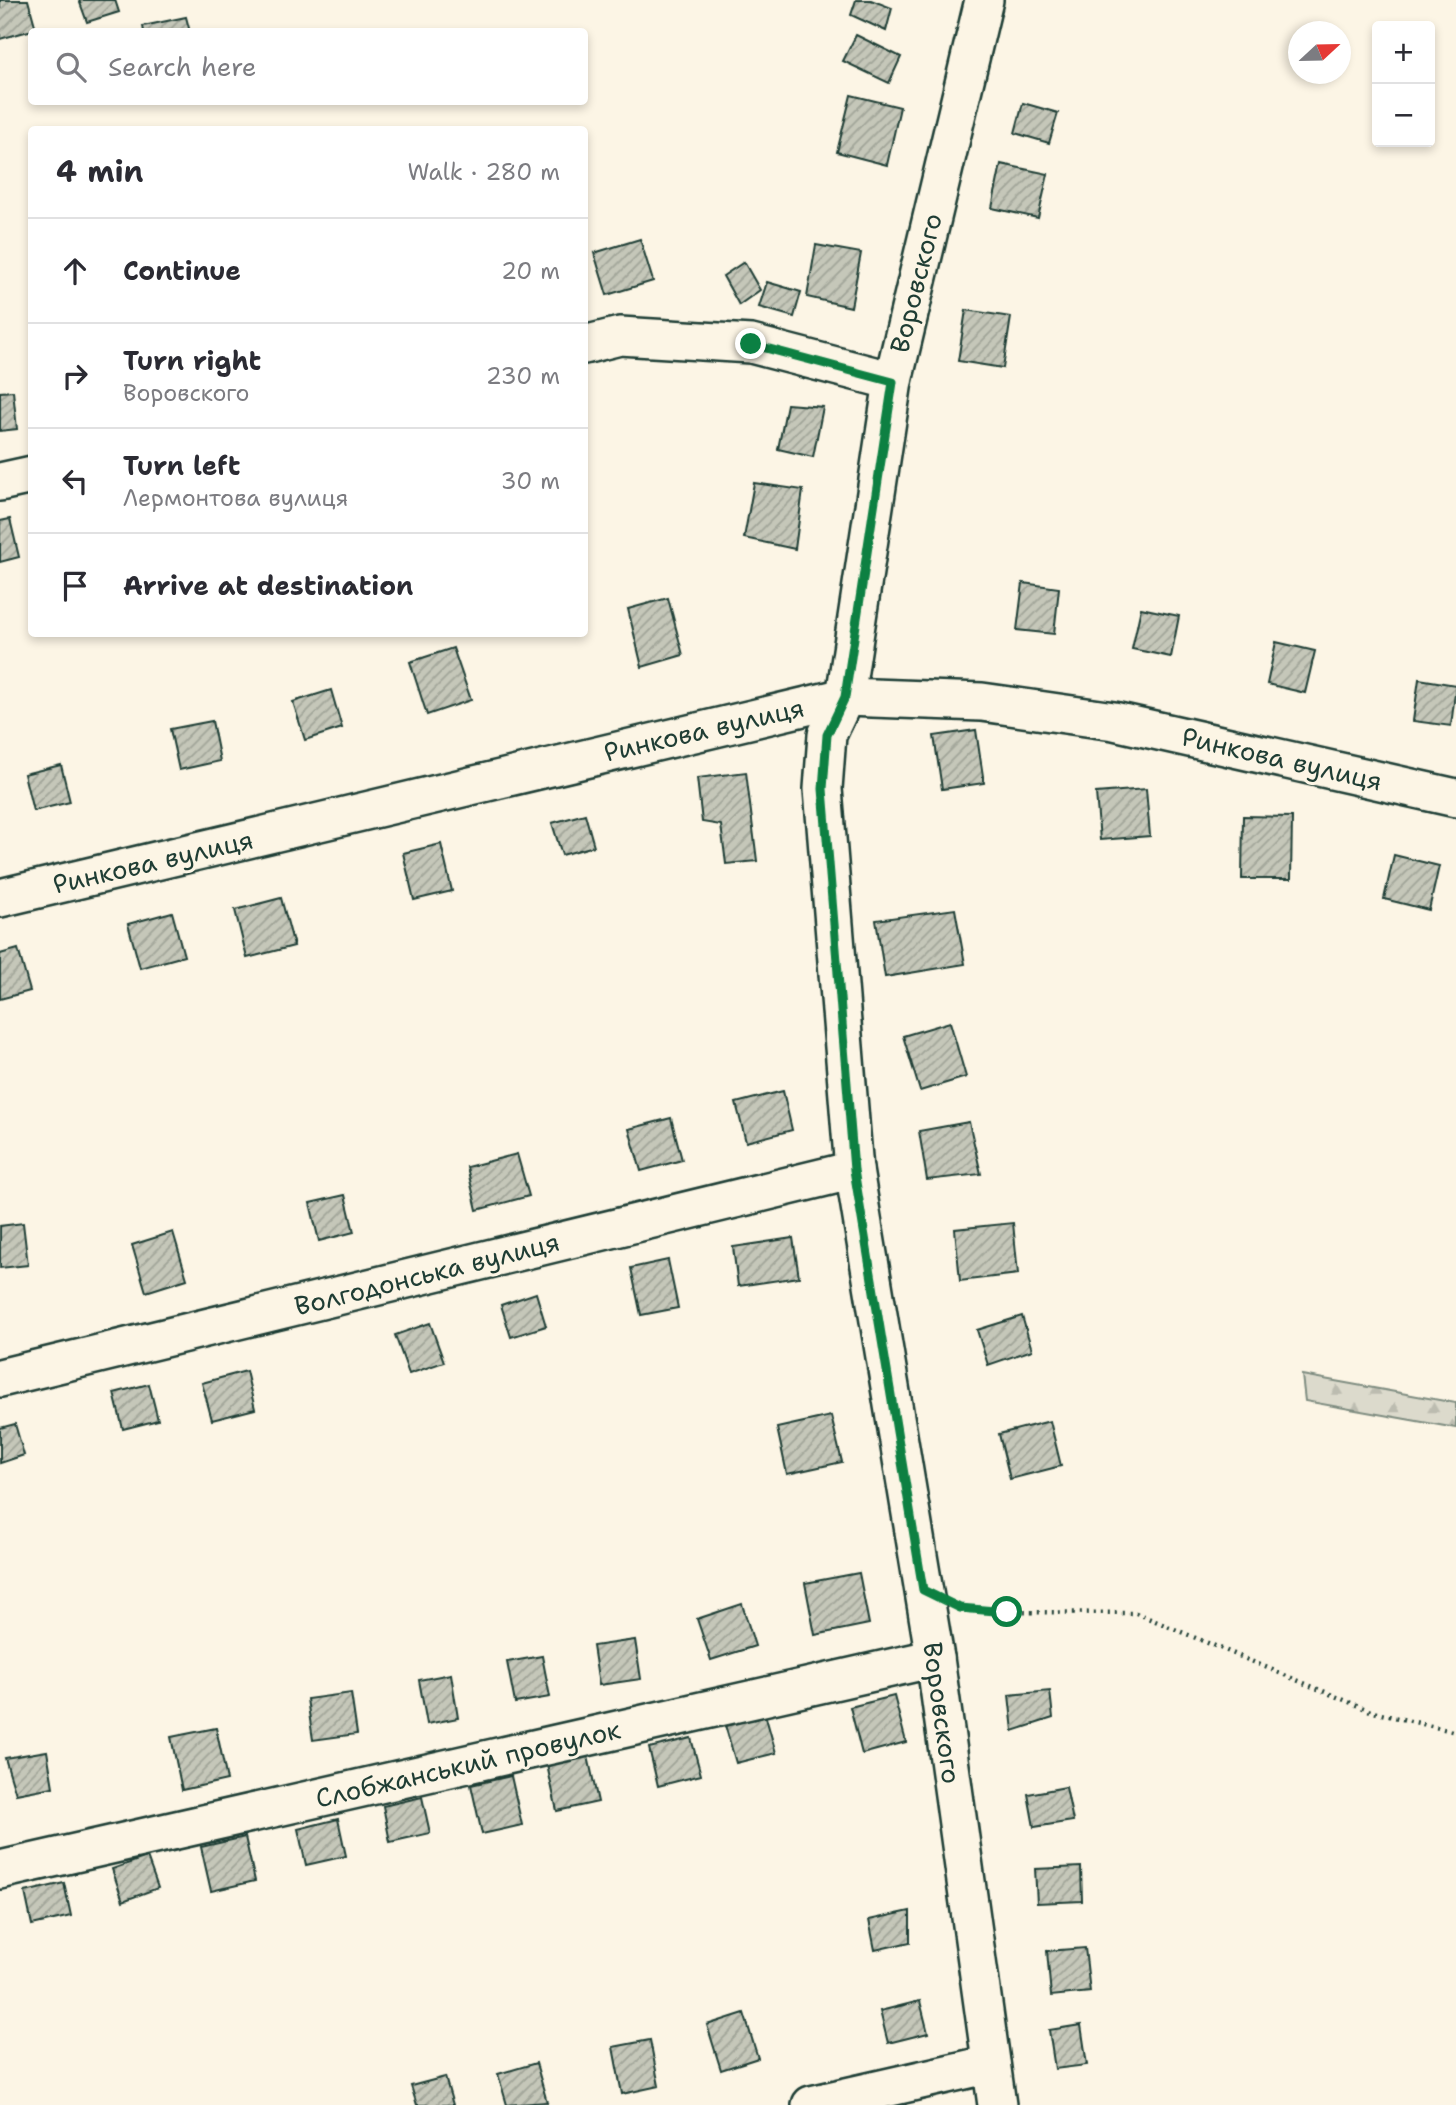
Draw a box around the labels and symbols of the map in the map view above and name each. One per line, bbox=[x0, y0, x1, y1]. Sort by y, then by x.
north arrow bbox=[1288, 21, 1351, 84]
street label: Воровского bbox=[881, 209, 950, 356]
route end bbox=[735, 328, 766, 359]
street label: Ринкова вулиця bbox=[600, 689, 808, 770]
street label: Ринкова вулиця bbox=[1178, 718, 1386, 799]
street label: Ринкова вулиця bbox=[49, 821, 257, 902]
street label: Волгодонська вулиця bbox=[291, 1224, 563, 1323]
route start bbox=[991, 1596, 1022, 1627]
street label: Воровского bbox=[915, 1640, 970, 1786]
street label: Слобжанський провулок bbox=[312, 1711, 624, 1816]

